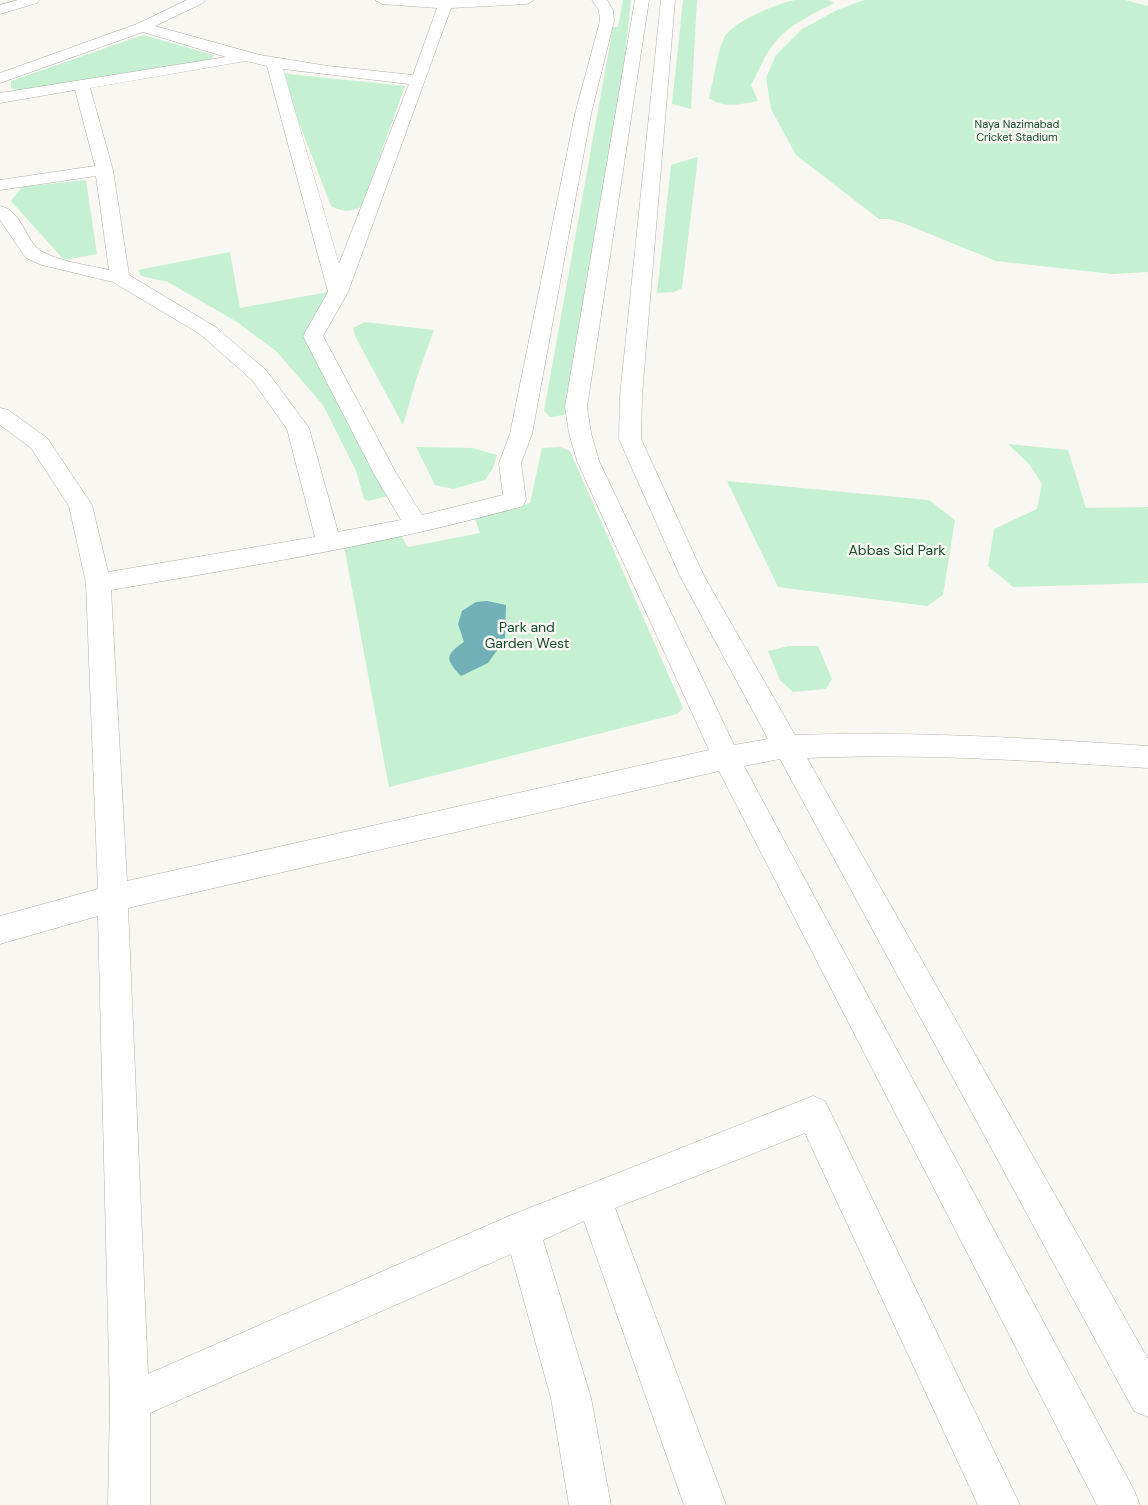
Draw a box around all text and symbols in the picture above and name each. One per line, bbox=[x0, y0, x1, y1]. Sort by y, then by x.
park label: Naya Nazimabad Cricket Stadium bbox=[975, 117, 1060, 144]
park label: Abbas Sid Park bbox=[849, 541, 945, 559]
park label: Park and Garden West bbox=[485, 618, 569, 652]

